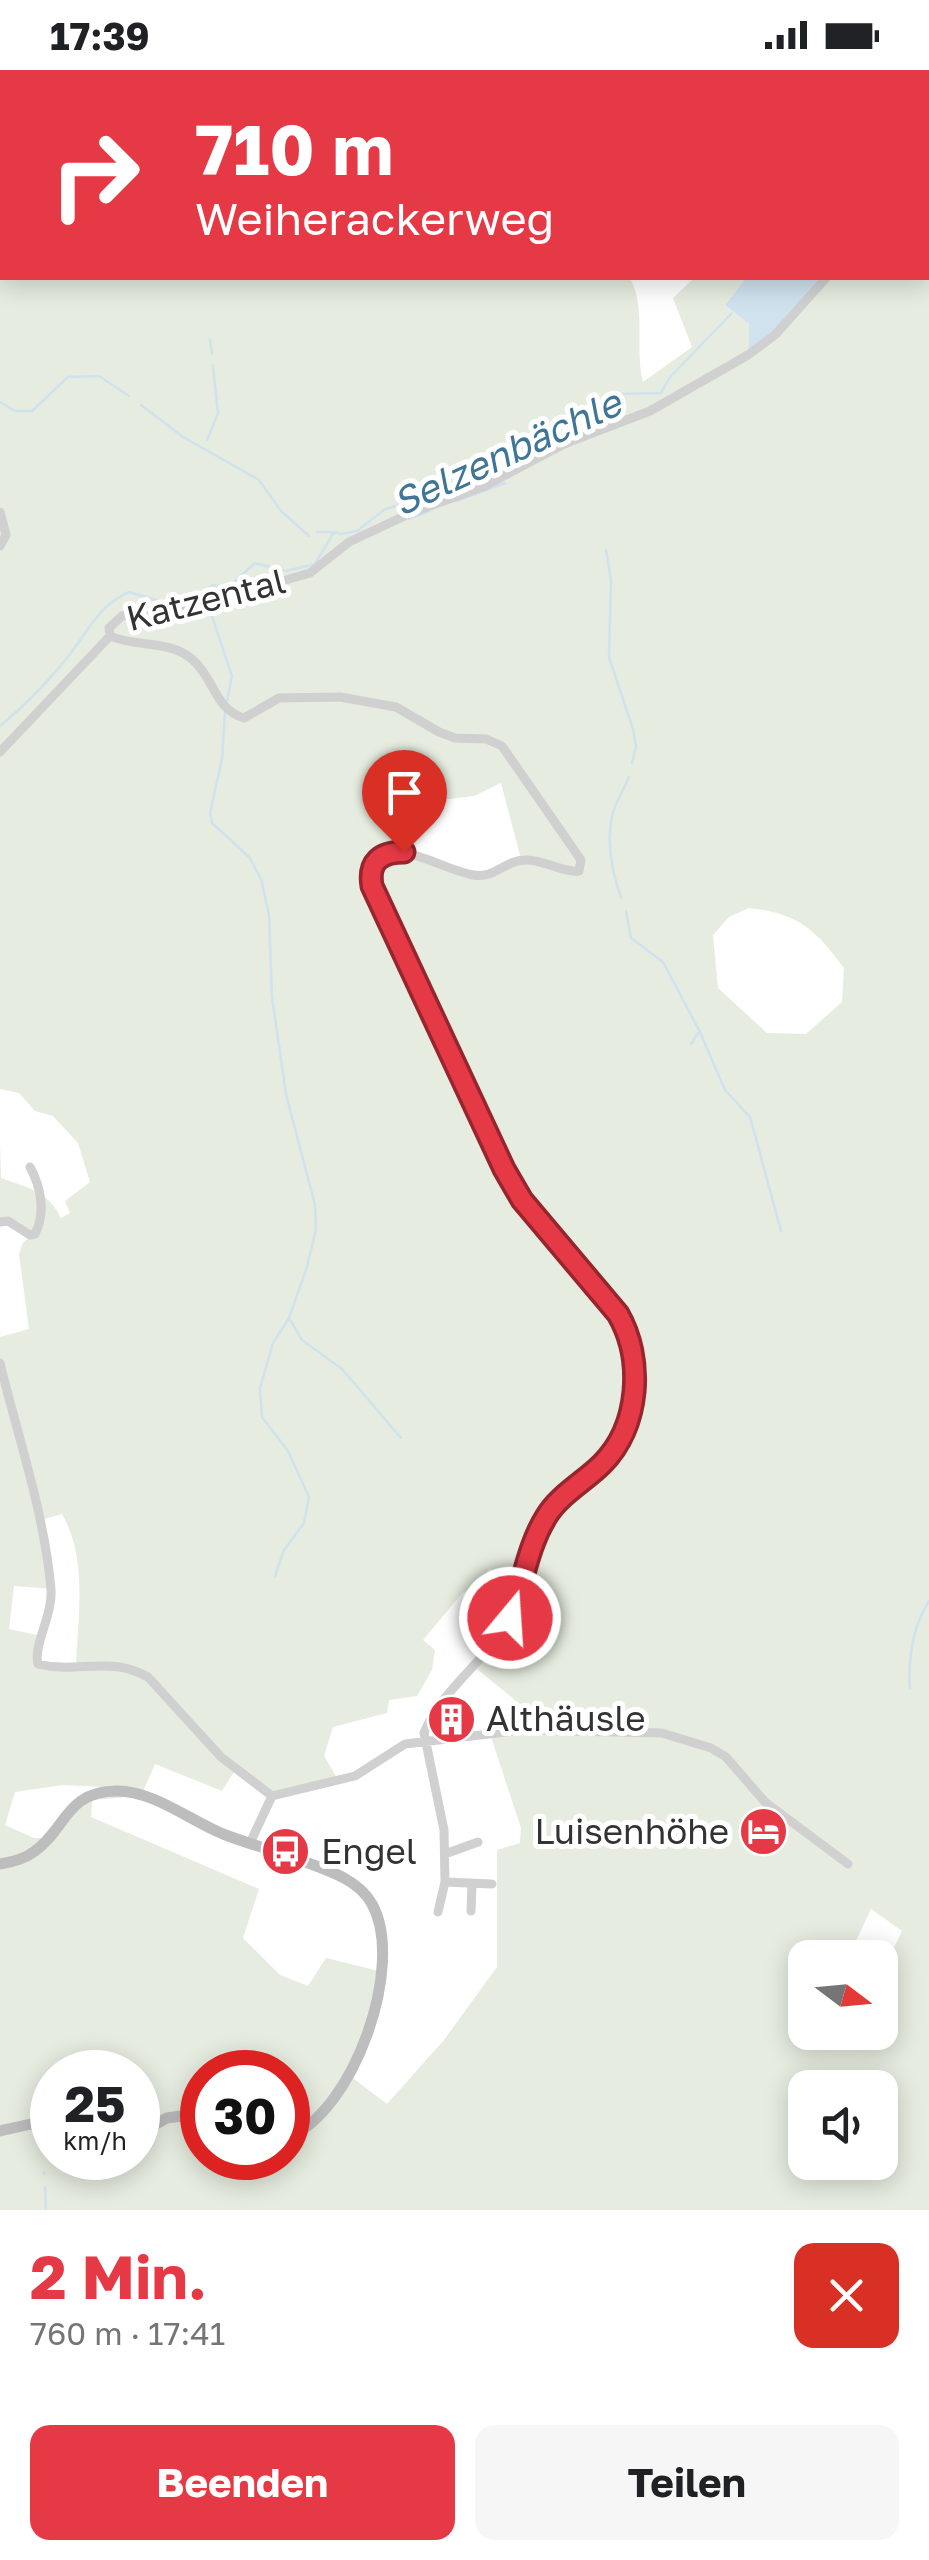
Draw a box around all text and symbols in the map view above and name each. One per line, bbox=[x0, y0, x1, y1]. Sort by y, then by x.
text: 17:39 bbox=[50, 13, 150, 58]
text: 710 m bbox=[195, 106, 393, 190]
icon: right bbox=[30, 110, 160, 240]
text: Weiherackerweg bbox=[195, 191, 554, 245]
water label: Selzenbächle bbox=[385, 378, 630, 524]
street label: Katzental bbox=[122, 559, 290, 639]
pin bbox=[362, 750, 447, 853]
icon: arrive bbox=[377, 765, 432, 820]
position arrow bbox=[458, 1566, 562, 1670]
building icon: Althäusle bbox=[425, 1693, 477, 1745]
place label: Althäusle bbox=[486, 1697, 645, 1739]
hotel icon: Luisenhöhe bbox=[738, 1806, 790, 1858]
place label: Luisenhöhe bbox=[534, 1810, 729, 1852]
bus stop icon: Engel bbox=[260, 1826, 312, 1878]
place label: Engel bbox=[321, 1830, 417, 1872]
north arrow bbox=[788, 1940, 898, 2050]
map controls bbox=[788, 1940, 898, 2180]
speed limit sign: 30 bbox=[180, 2050, 310, 2180]
button: sound bbox=[788, 2070, 898, 2180]
text: 25 bbox=[64, 2073, 125, 2133]
text: km/h bbox=[63, 2125, 127, 2156]
text: 2 Min. bbox=[30, 2240, 207, 2312]
button: close bbox=[794, 2243, 899, 2348]
text: 760 m · 17:41 bbox=[30, 2314, 225, 2352]
button: Beenden bbox=[30, 2425, 455, 2540]
button: Teilen bbox=[475, 2425, 899, 2540]

